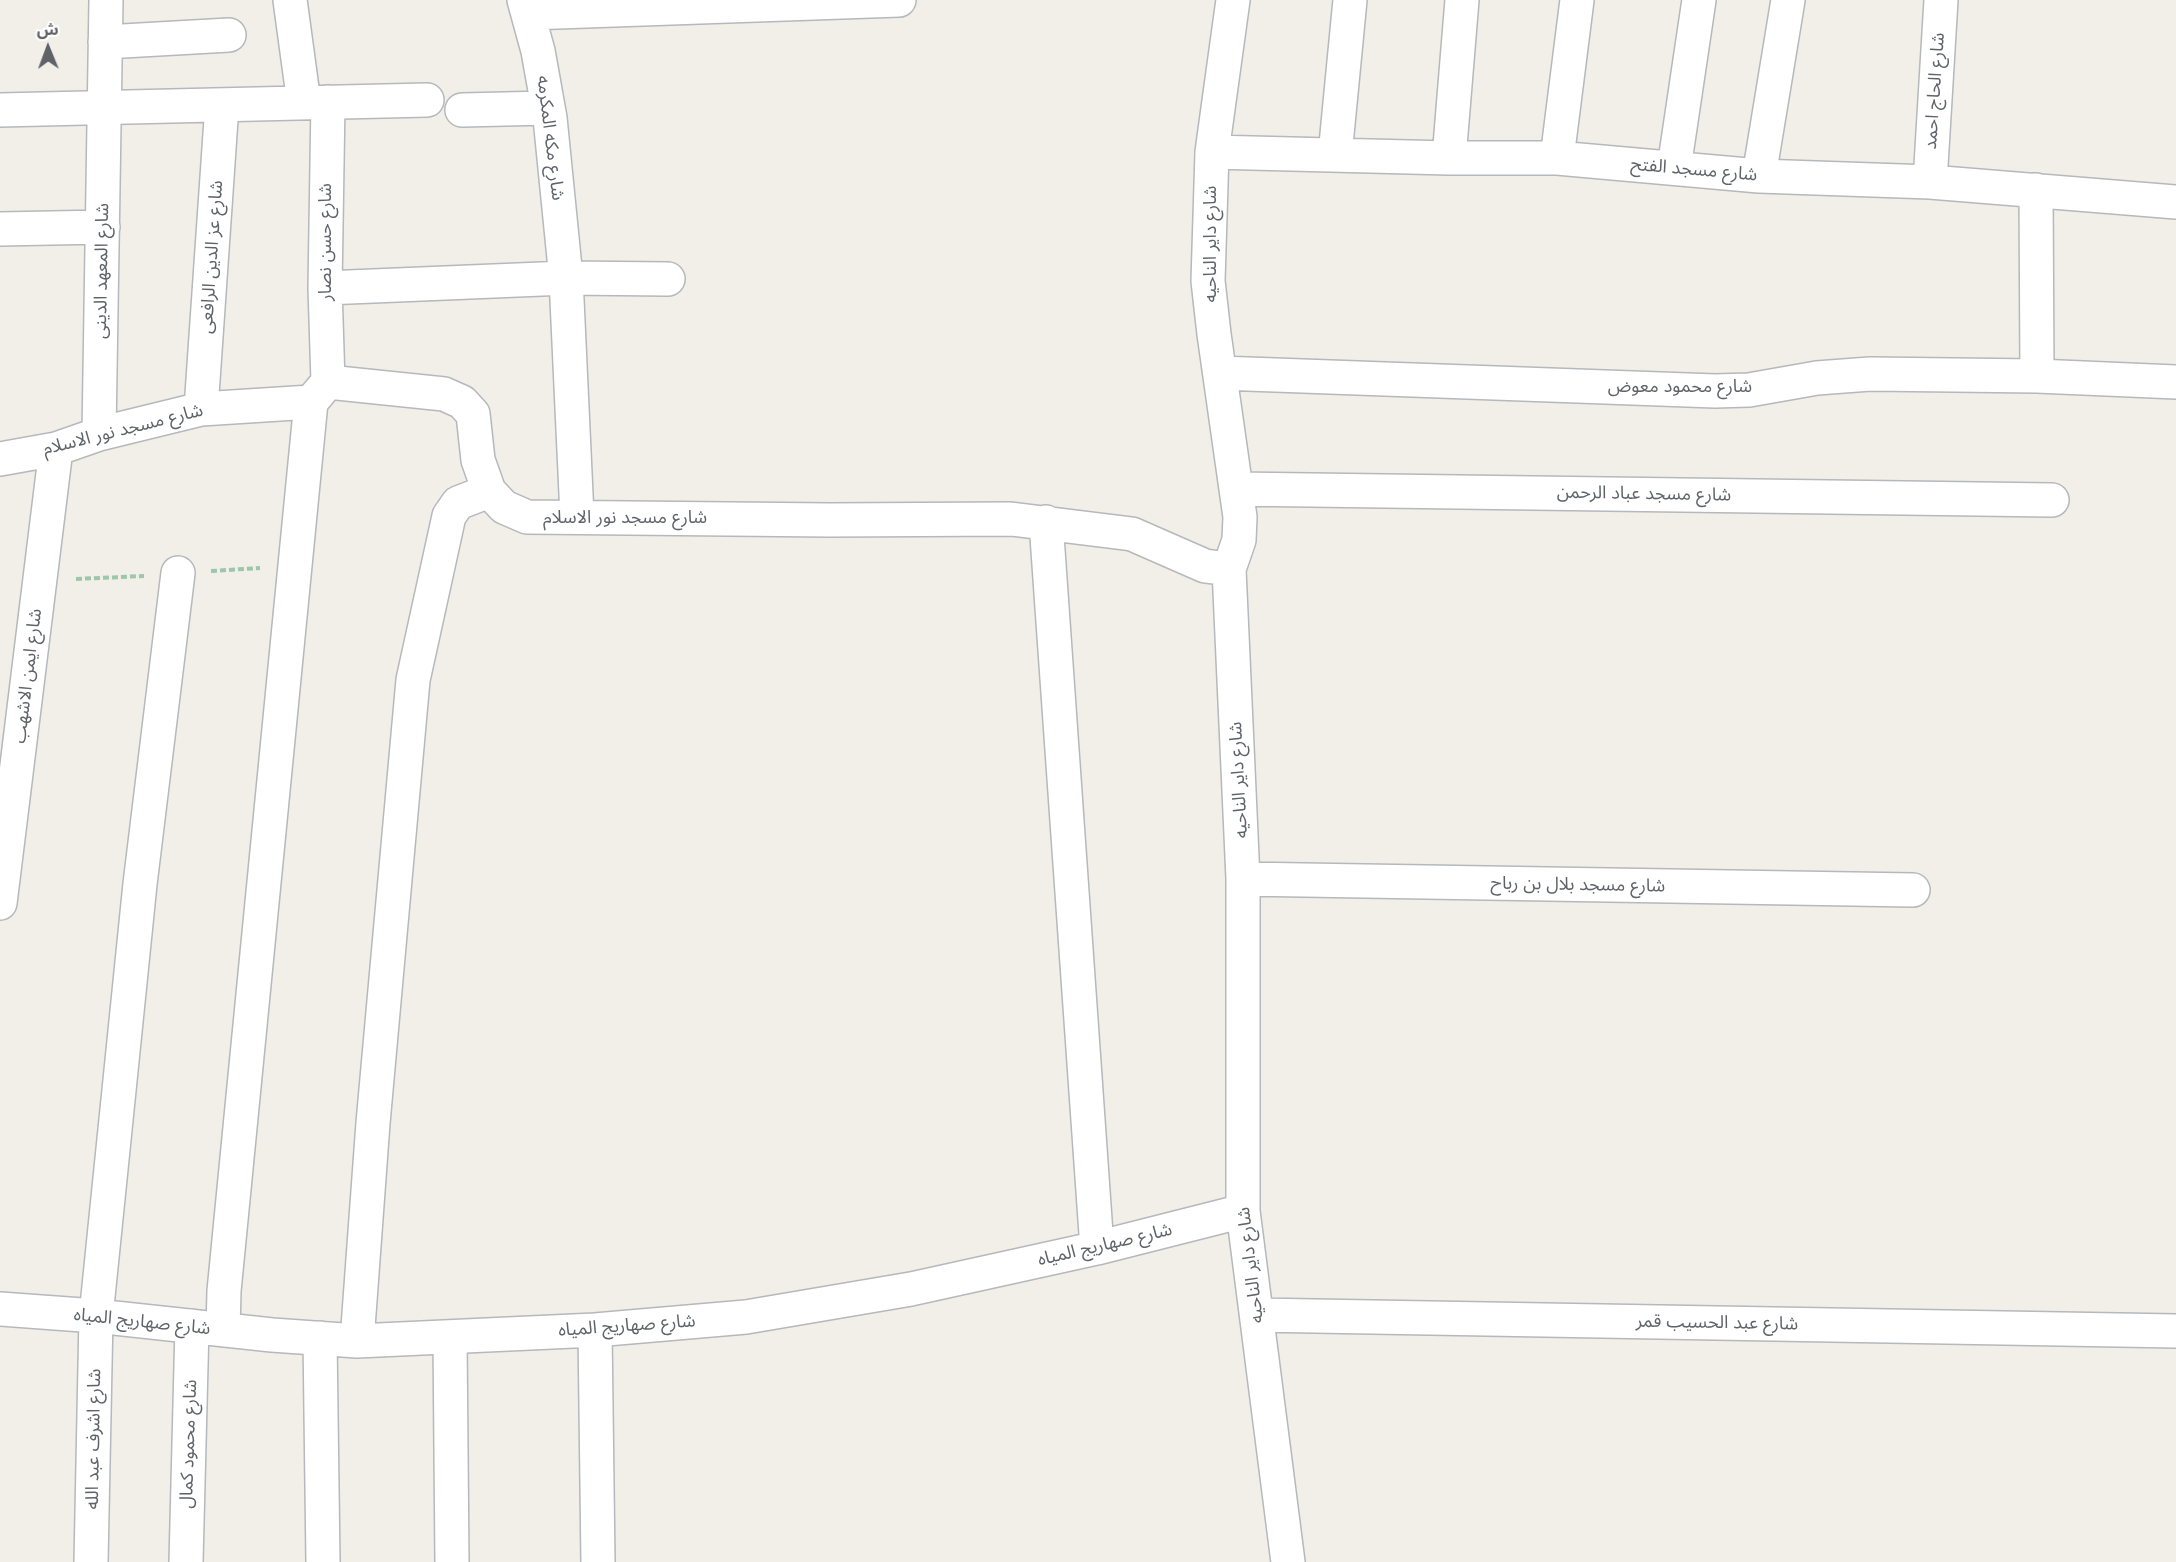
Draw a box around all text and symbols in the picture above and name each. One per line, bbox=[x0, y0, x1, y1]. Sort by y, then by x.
north arrow bbox=[18, 18, 78, 78]
text: ش bbox=[37, 21, 59, 38]
street label: شارع الحاج احمد bbox=[1920, 32, 1950, 150]
street label: شارع مكه المكرمه bbox=[532, 74, 568, 202]
street label: شارع مسجد الفتح bbox=[1630, 154, 1758, 186]
street label: شارع عز الدين الرافعى bbox=[196, 179, 228, 335]
street label: شارع حسن نصار bbox=[315, 183, 337, 301]
street label: شارع داير الناحيه bbox=[1200, 186, 1222, 302]
street label: شارع المعهد الدينى bbox=[90, 203, 114, 339]
street label: شارع محمود معوض bbox=[1608, 376, 1752, 398]
street label: شارع مسجد نور الاسلام bbox=[41, 400, 205, 460]
street label: شارع مسجد عباد الرحمن bbox=[1557, 482, 1731, 506]
street label: شارع مسجد نور الاسلام bbox=[543, 507, 707, 529]
street label: شارع ايمن الاشهب bbox=[9, 607, 47, 745]
street label: شارع داير الناحيه bbox=[1225, 721, 1253, 839]
street label: شارع مسجد بلال بن رباح bbox=[1491, 873, 1665, 897]
street label: شارع داير الناحيه bbox=[1233, 1206, 1269, 1324]
street label: شارع صهاريج المياه bbox=[1036, 1219, 1174, 1271]
street label: شارع صهاريج المياه bbox=[73, 1304, 211, 1340]
street label: شارع صهاريج المياه bbox=[558, 1310, 696, 1342]
street label: شارع عبد الحسيب قمر bbox=[1636, 1311, 1798, 1335]
street label: شارع اشرف عبد الله bbox=[82, 1368, 106, 1510]
street label: شارع محمود كمال bbox=[176, 1379, 202, 1509]

